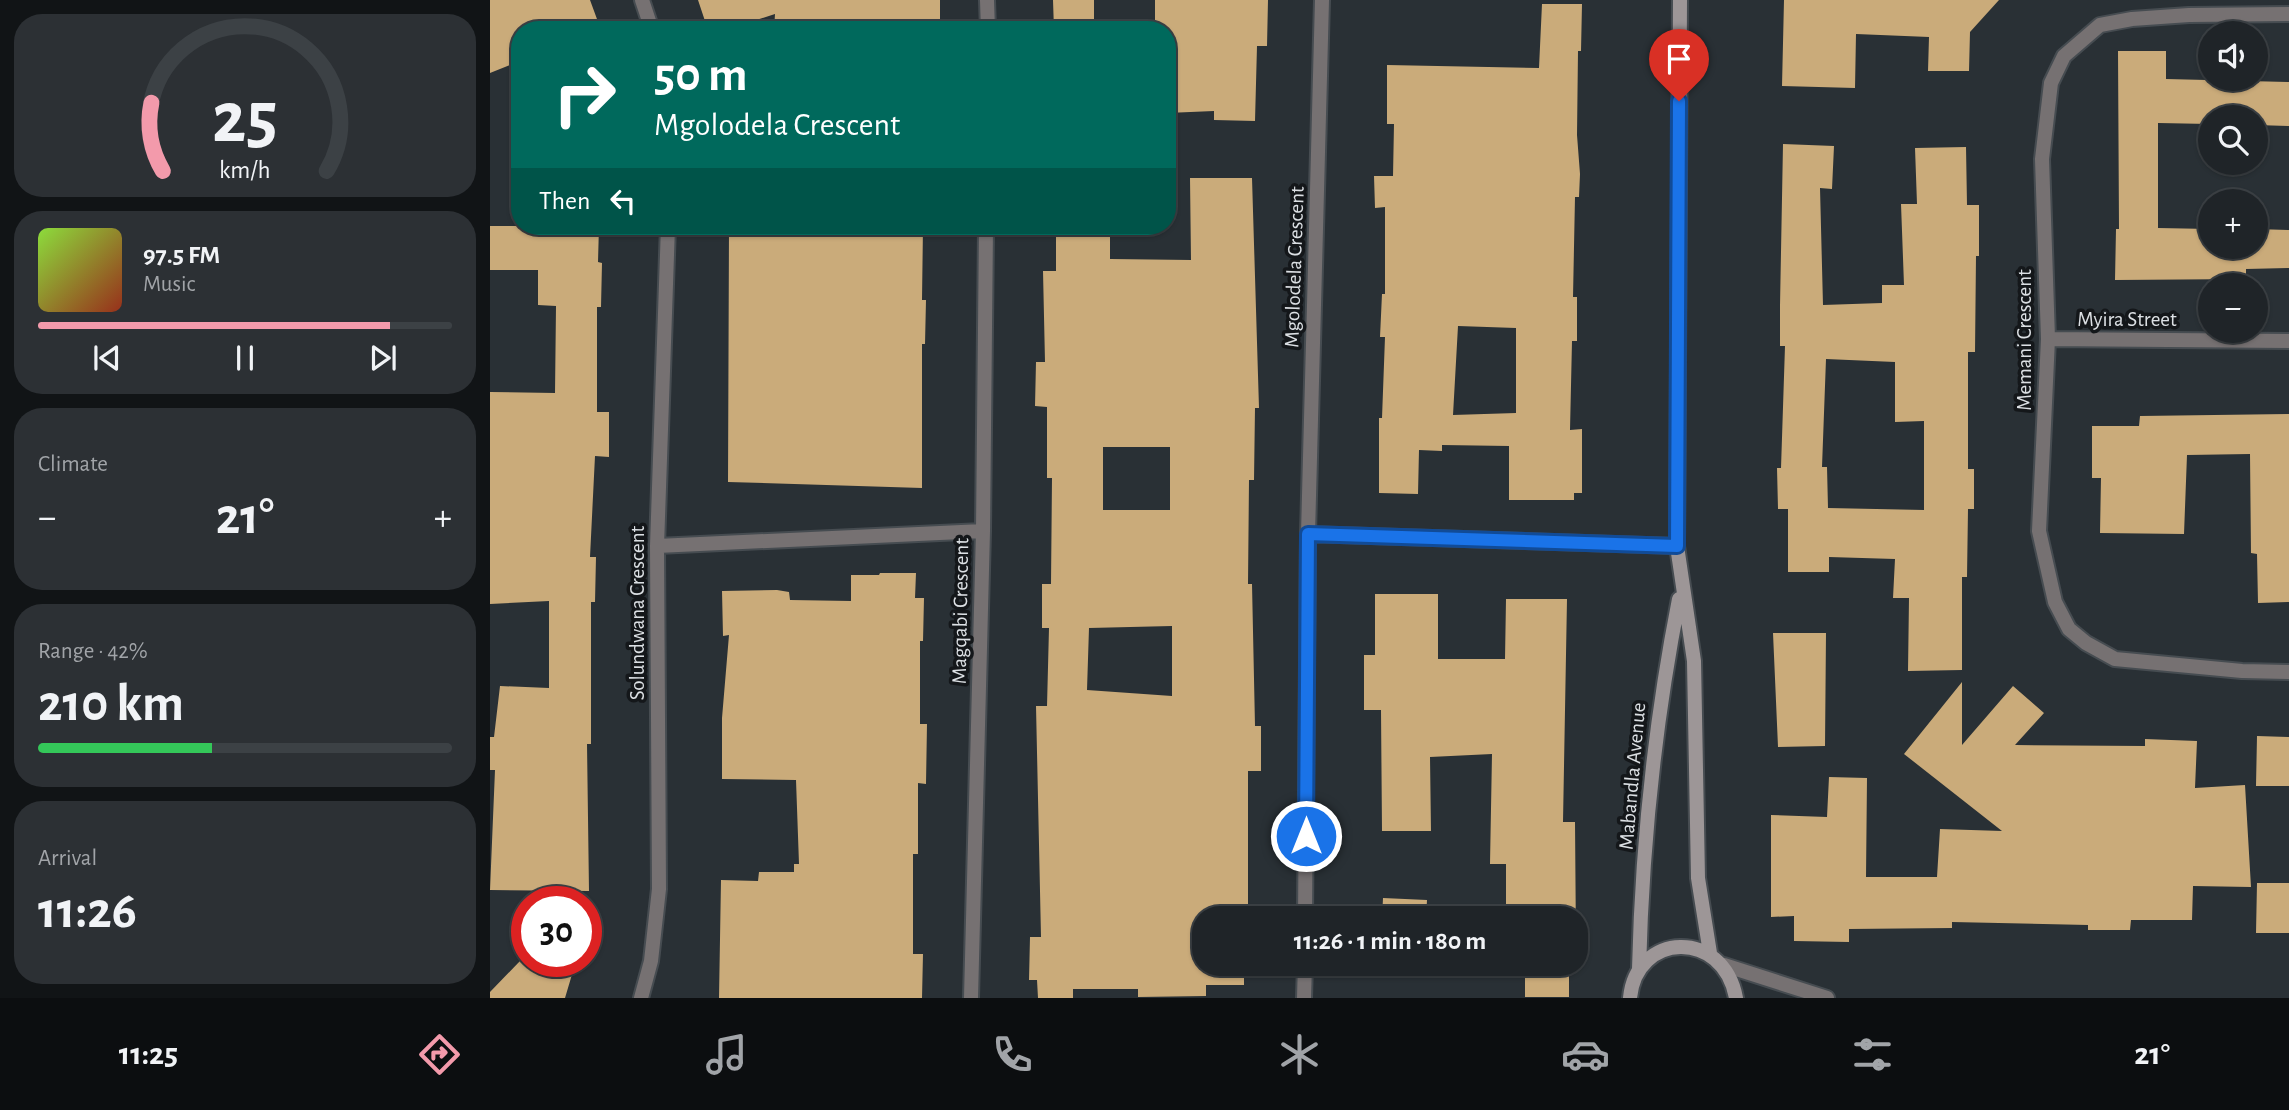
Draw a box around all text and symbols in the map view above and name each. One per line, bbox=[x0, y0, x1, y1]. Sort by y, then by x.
map controls bbox=[2198, 21, 2268, 343]
button: sound bbox=[2198, 21, 2268, 91]
pin bbox=[1649, 29, 1709, 101]
icon: arrive bbox=[1660, 40, 1698, 78]
icon: right bbox=[539, 49, 630, 140]
text: 50 m bbox=[654, 51, 748, 100]
text: 25 bbox=[212, 84, 278, 157]
button: search bbox=[2198, 105, 2268, 175]
text: Mgolodela Crescent bbox=[654, 109, 900, 141]
text: km/h bbox=[219, 158, 271, 183]
icon: left bbox=[604, 182, 642, 220]
street label: Mgolodela Crescent bbox=[1281, 186, 1308, 348]
text: Then bbox=[539, 188, 590, 214]
button: + bbox=[2198, 189, 2268, 259]
text: 97.5 FM bbox=[143, 242, 220, 268]
street label: Memani Crescent bbox=[2014, 269, 2035, 411]
text: Music bbox=[143, 273, 195, 296]
button: − bbox=[2198, 273, 2268, 343]
street label: Myira Street bbox=[2077, 309, 2177, 330]
icon: previous bbox=[88, 339, 126, 377]
icon: pause bbox=[226, 339, 264, 377]
icon: next bbox=[364, 339, 402, 377]
text: Climate bbox=[38, 453, 108, 476]
text: 21° bbox=[216, 491, 274, 543]
text: − bbox=[38, 499, 56, 537]
text: + bbox=[434, 499, 452, 537]
street label: Solundwana Crescent bbox=[627, 525, 648, 700]
street label: Magqabi Crescent bbox=[949, 538, 972, 684]
text: Range · 42% bbox=[38, 640, 148, 663]
text: 210 km bbox=[38, 678, 184, 730]
street label: Mabandla Avenue bbox=[1616, 702, 1649, 850]
position arrow bbox=[1269, 799, 1343, 873]
text: Arrival bbox=[38, 847, 97, 870]
text: 11:26 bbox=[38, 885, 137, 937]
speed limit sign: 30 bbox=[511, 886, 602, 977]
text: 11:26 · 1 min · 180 m bbox=[1294, 928, 1486, 954]
icon: directions bbox=[415, 1030, 464, 1079]
icon: music bbox=[702, 1030, 751, 1079]
icon: phone bbox=[988, 1030, 1037, 1079]
icon: climate bbox=[1275, 1030, 1324, 1079]
icon: car bbox=[1561, 1030, 1610, 1079]
icon: filters bbox=[1848, 1030, 1897, 1079]
text: 11:25 bbox=[119, 1038, 178, 1070]
text: 21° bbox=[2134, 1038, 2170, 1070]

